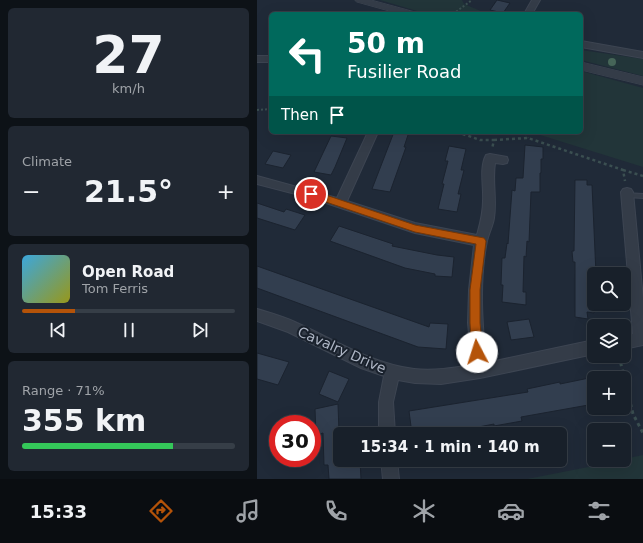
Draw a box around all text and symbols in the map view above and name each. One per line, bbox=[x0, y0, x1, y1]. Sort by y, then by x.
text: 27 bbox=[92, 25, 165, 85]
text: 50 m bbox=[347, 27, 425, 60]
icon: left bbox=[281, 28, 333, 80]
text: Fusilier Road bbox=[347, 61, 462, 82]
text: km/h bbox=[112, 81, 145, 96]
icon: arrive bbox=[326, 104, 348, 126]
text: Then bbox=[281, 106, 318, 124]
text: Climate bbox=[22, 154, 72, 169]
text: 21.5° bbox=[84, 174, 173, 209]
pin bbox=[294, 177, 328, 211]
text: − bbox=[22, 179, 40, 204]
text: + bbox=[217, 179, 235, 204]
icon: arrive bbox=[300, 183, 322, 205]
text: Open Road bbox=[82, 263, 174, 281]
map controls bbox=[587, 267, 631, 467]
button: search bbox=[587, 267, 631, 311]
text: Tom Ferris bbox=[82, 281, 148, 296]
icon: previous bbox=[47, 319, 69, 341]
icon: pause bbox=[118, 319, 140, 341]
icon: next bbox=[189, 319, 211, 341]
button: layers bbox=[587, 319, 631, 363]
street label: Cavalry Drive bbox=[295, 323, 389, 377]
position arrow bbox=[456, 331, 498, 373]
button: + bbox=[587, 371, 631, 415]
text: Range · 71% bbox=[22, 383, 105, 398]
text: 355 km bbox=[22, 403, 146, 438]
speed limit sign: 30 bbox=[269, 415, 321, 467]
button: − bbox=[587, 423, 631, 467]
text: 15:34 · 1 min · 140 m bbox=[360, 438, 540, 456]
icon: directions bbox=[147, 497, 175, 525]
icon: music bbox=[234, 497, 262, 525]
icon: phone bbox=[322, 497, 350, 525]
icon: climate bbox=[410, 497, 438, 525]
icon: car bbox=[497, 497, 525, 525]
icon: filters bbox=[585, 497, 613, 525]
text: 15:33 bbox=[30, 501, 87, 522]

